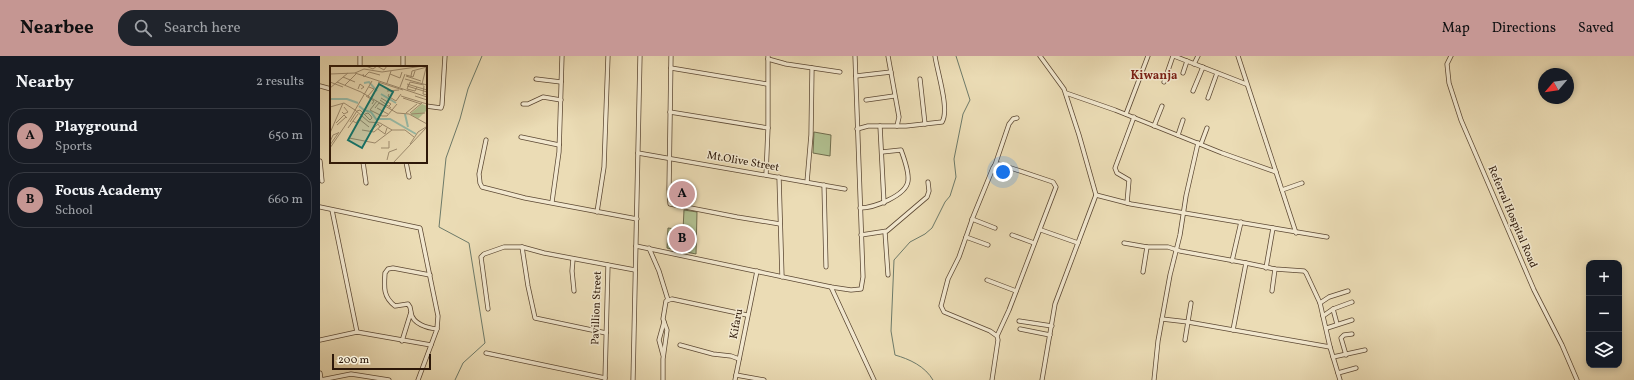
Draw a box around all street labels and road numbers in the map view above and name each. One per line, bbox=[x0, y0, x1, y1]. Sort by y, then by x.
street label: Mt.Olive Street bbox=[706, 148, 780, 176]
street label: Referral Hospital Road bbox=[1484, 164, 1540, 270]
street label: Pavillion Street bbox=[588, 271, 606, 345]
street label: Kifaru bbox=[727, 307, 747, 341]

